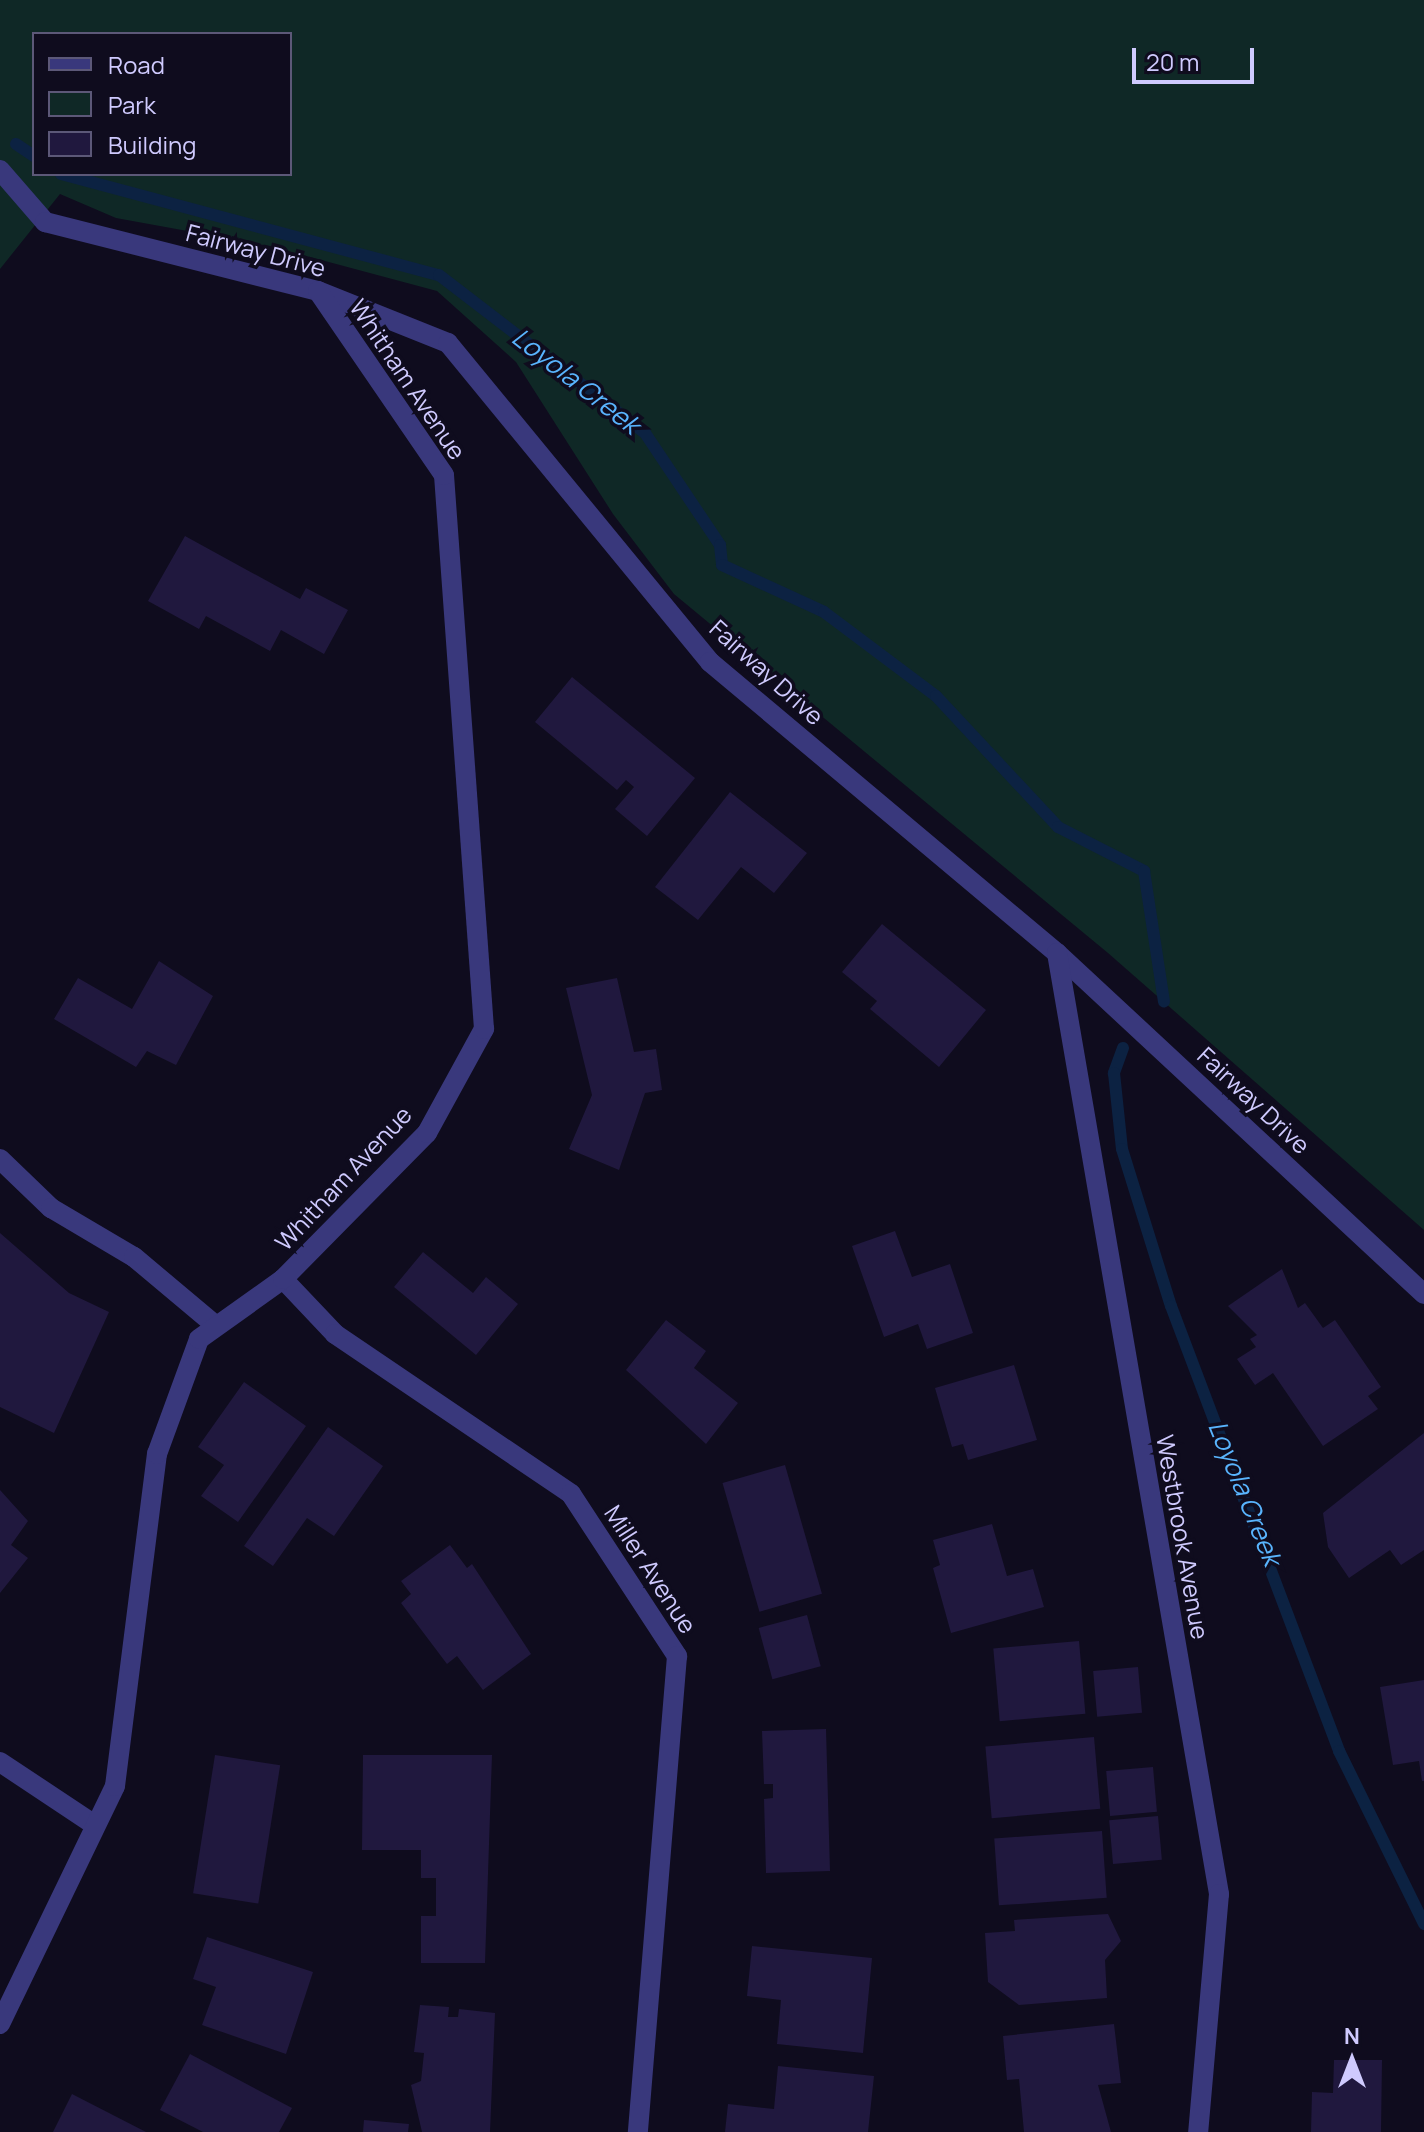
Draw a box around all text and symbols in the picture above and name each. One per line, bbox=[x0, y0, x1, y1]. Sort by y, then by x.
legend bbox=[32, 32, 292, 176]
scale bar bbox=[1136, 32, 1258, 82]
text: 20 m bbox=[1146, 45, 1199, 78]
text: Road bbox=[108, 48, 165, 81]
text: Park bbox=[108, 88, 156, 121]
text: Building bbox=[108, 128, 196, 161]
street label: Fairway Drive bbox=[183, 218, 329, 282]
street label: Whitham Avenue bbox=[344, 294, 472, 464]
water label: Loyola Creek bbox=[506, 321, 646, 441]
street label: Fairway Drive bbox=[704, 613, 830, 731]
street label: Fairway Drive bbox=[1192, 1041, 1316, 1159]
street label: Whitham Avenue bbox=[269, 1100, 417, 1256]
water label: Loyola Creek bbox=[1202, 1416, 1288, 1570]
street label: Westbrook Avenue bbox=[1151, 1433, 1215, 1641]
street label: Miller Avenue bbox=[599, 1500, 703, 1638]
north arrow bbox=[1312, 2020, 1392, 2100]
text: N bbox=[1344, 2021, 1360, 2051]

